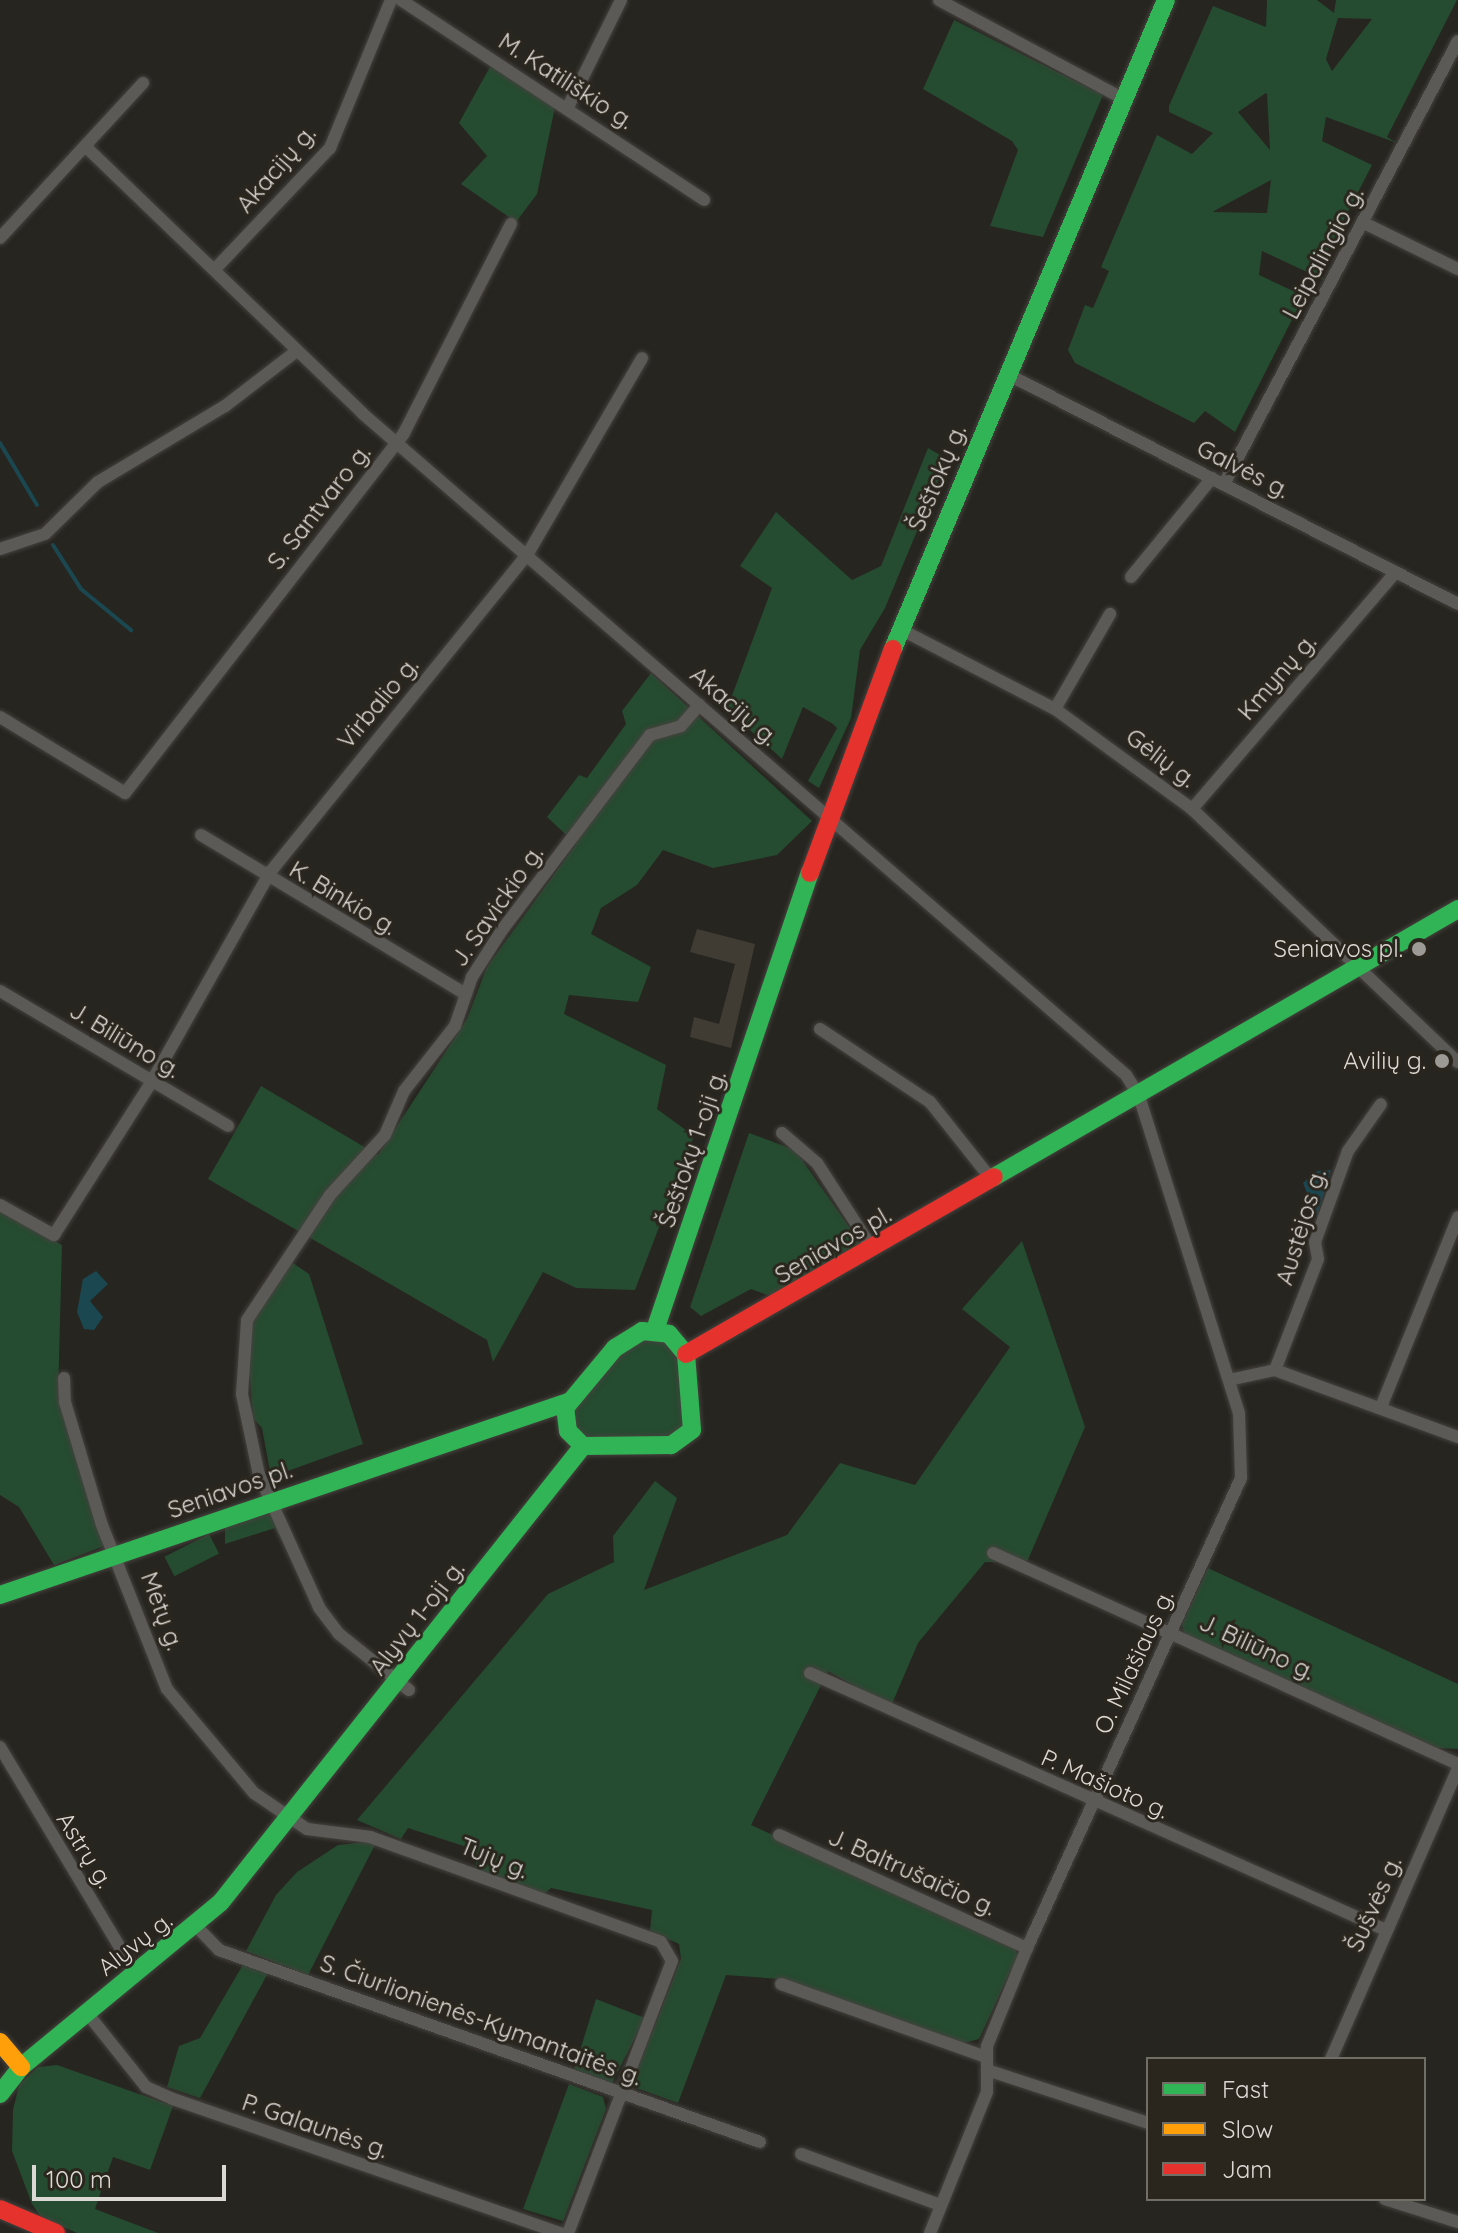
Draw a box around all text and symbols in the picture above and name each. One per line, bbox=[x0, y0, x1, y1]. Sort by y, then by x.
street label: M. Katiliškio g. bbox=[493, 27, 639, 135]
street label: Akacijų g. bbox=[230, 119, 322, 219]
street label: Leipalingio g. bbox=[1276, 182, 1370, 324]
street label: Šeštokų g. bbox=[902, 420, 972, 536]
street label: Galvės g. bbox=[1192, 434, 1294, 504]
street label: S. Santvaro g. bbox=[261, 439, 377, 575]
street label: Kmynų g. bbox=[1232, 628, 1322, 726]
street label: Virbalio g. bbox=[331, 651, 425, 755]
street label: Akacijų g. bbox=[684, 660, 784, 752]
street label: Gėlių g. bbox=[1120, 722, 1202, 794]
street label: J. Savickio g. bbox=[445, 840, 549, 972]
street label: K. Binkio g. bbox=[284, 855, 402, 941]
place label: Seniavos pl. bbox=[1273, 935, 1403, 963]
marker: Seniavos pl. bbox=[1410, 940, 1428, 958]
street label: J. Biliūno g. bbox=[64, 996, 186, 1084]
place label: Avilių g. bbox=[1343, 1047, 1426, 1075]
marker: Avilių g. bbox=[1433, 1052, 1451, 1070]
street label: Šeštokų 1-oji g. bbox=[652, 1067, 732, 1231]
street label: Austėjos g. bbox=[1270, 1165, 1332, 1289]
street label: Seniavos pl. bbox=[770, 1200, 896, 1290]
street label: Seniavos pl. bbox=[164, 1455, 296, 1525]
street label: Alyvų 1-oji g. bbox=[363, 1555, 471, 1681]
street label: Mėtų g. bbox=[135, 1568, 189, 1654]
street label: O. Milašiaus g. bbox=[1088, 1585, 1180, 1739]
street label: J. Biliūno g. bbox=[1195, 1608, 1319, 1686]
street label: P. Mašioto g. bbox=[1037, 1743, 1173, 1825]
street label: Astrų g. bbox=[51, 1807, 119, 1893]
street label: J. Baltrušaičio g. bbox=[824, 1822, 1000, 1922]
street label: Tujų g. bbox=[456, 1831, 532, 1885]
street label: Šušvės g. bbox=[1340, 1852, 1408, 1956]
street label: Alyvų g. bbox=[92, 1906, 178, 1982]
street label: S. Čiurlionienės-Kymantaitės g. bbox=[316, 1948, 646, 2092]
legend bbox=[1146, 2057, 1426, 2201]
text: Fast bbox=[1222, 2074, 1269, 2104]
street label: P. Galaunės g. bbox=[238, 2088, 392, 2164]
text: Slow bbox=[1222, 2114, 1273, 2144]
scale bar bbox=[36, 2149, 230, 2199]
text: Jam bbox=[1222, 2154, 1272, 2184]
text: 100 m bbox=[46, 2164, 112, 2194]

